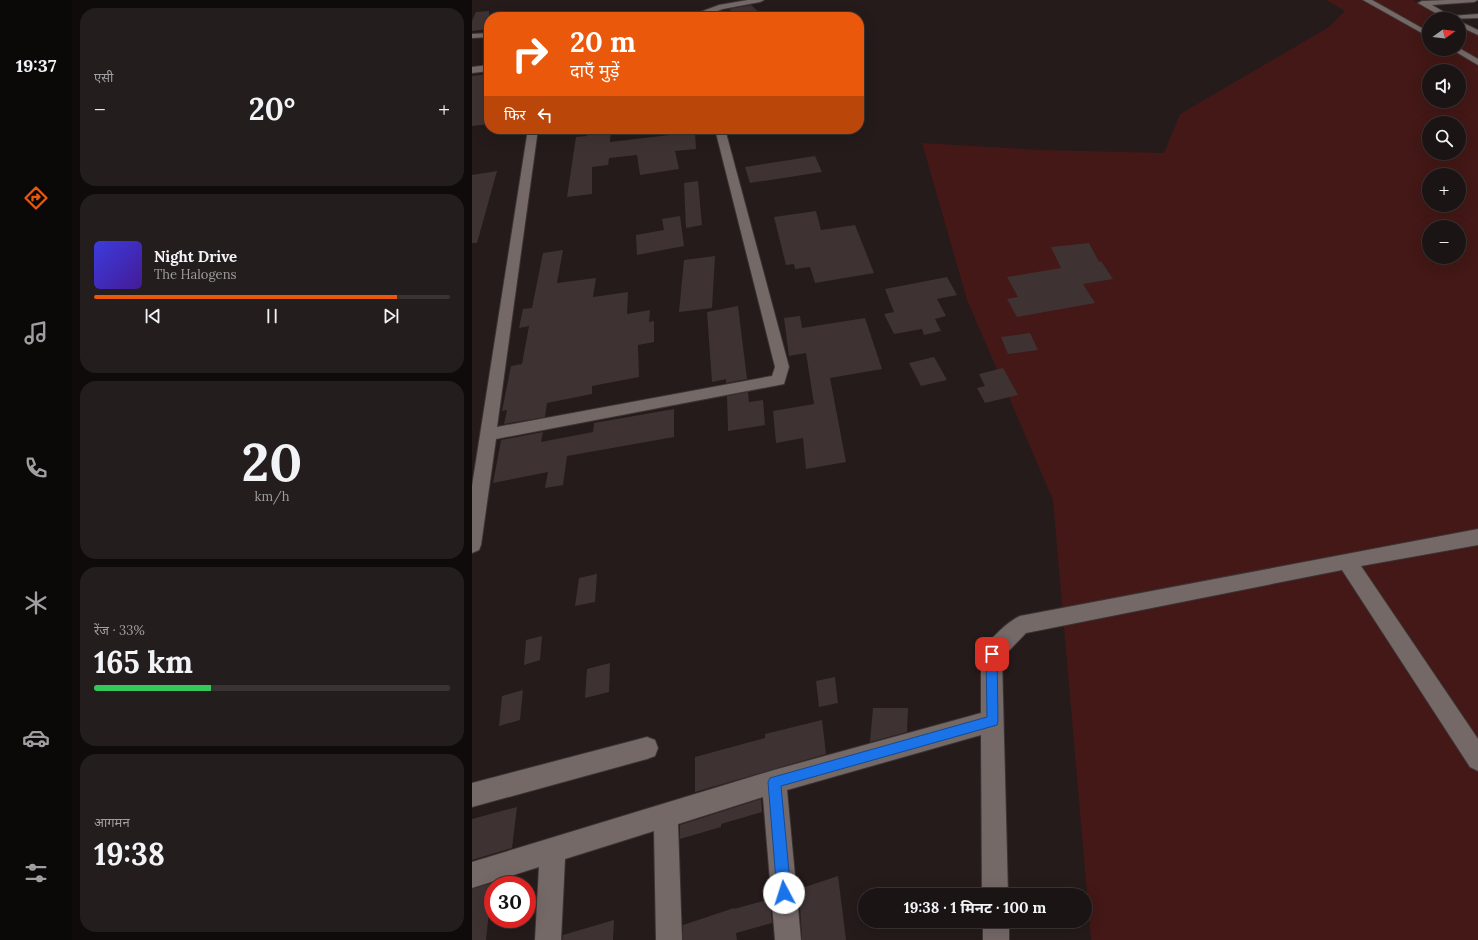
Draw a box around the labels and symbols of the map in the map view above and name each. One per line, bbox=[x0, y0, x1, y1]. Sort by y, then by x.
north arrow bbox=[1422, 12, 1466, 56]
pin bbox=[975, 637, 1009, 671]
position arrow bbox=[763, 872, 805, 914]
speed limit sign: 30 bbox=[484, 876, 536, 928]

